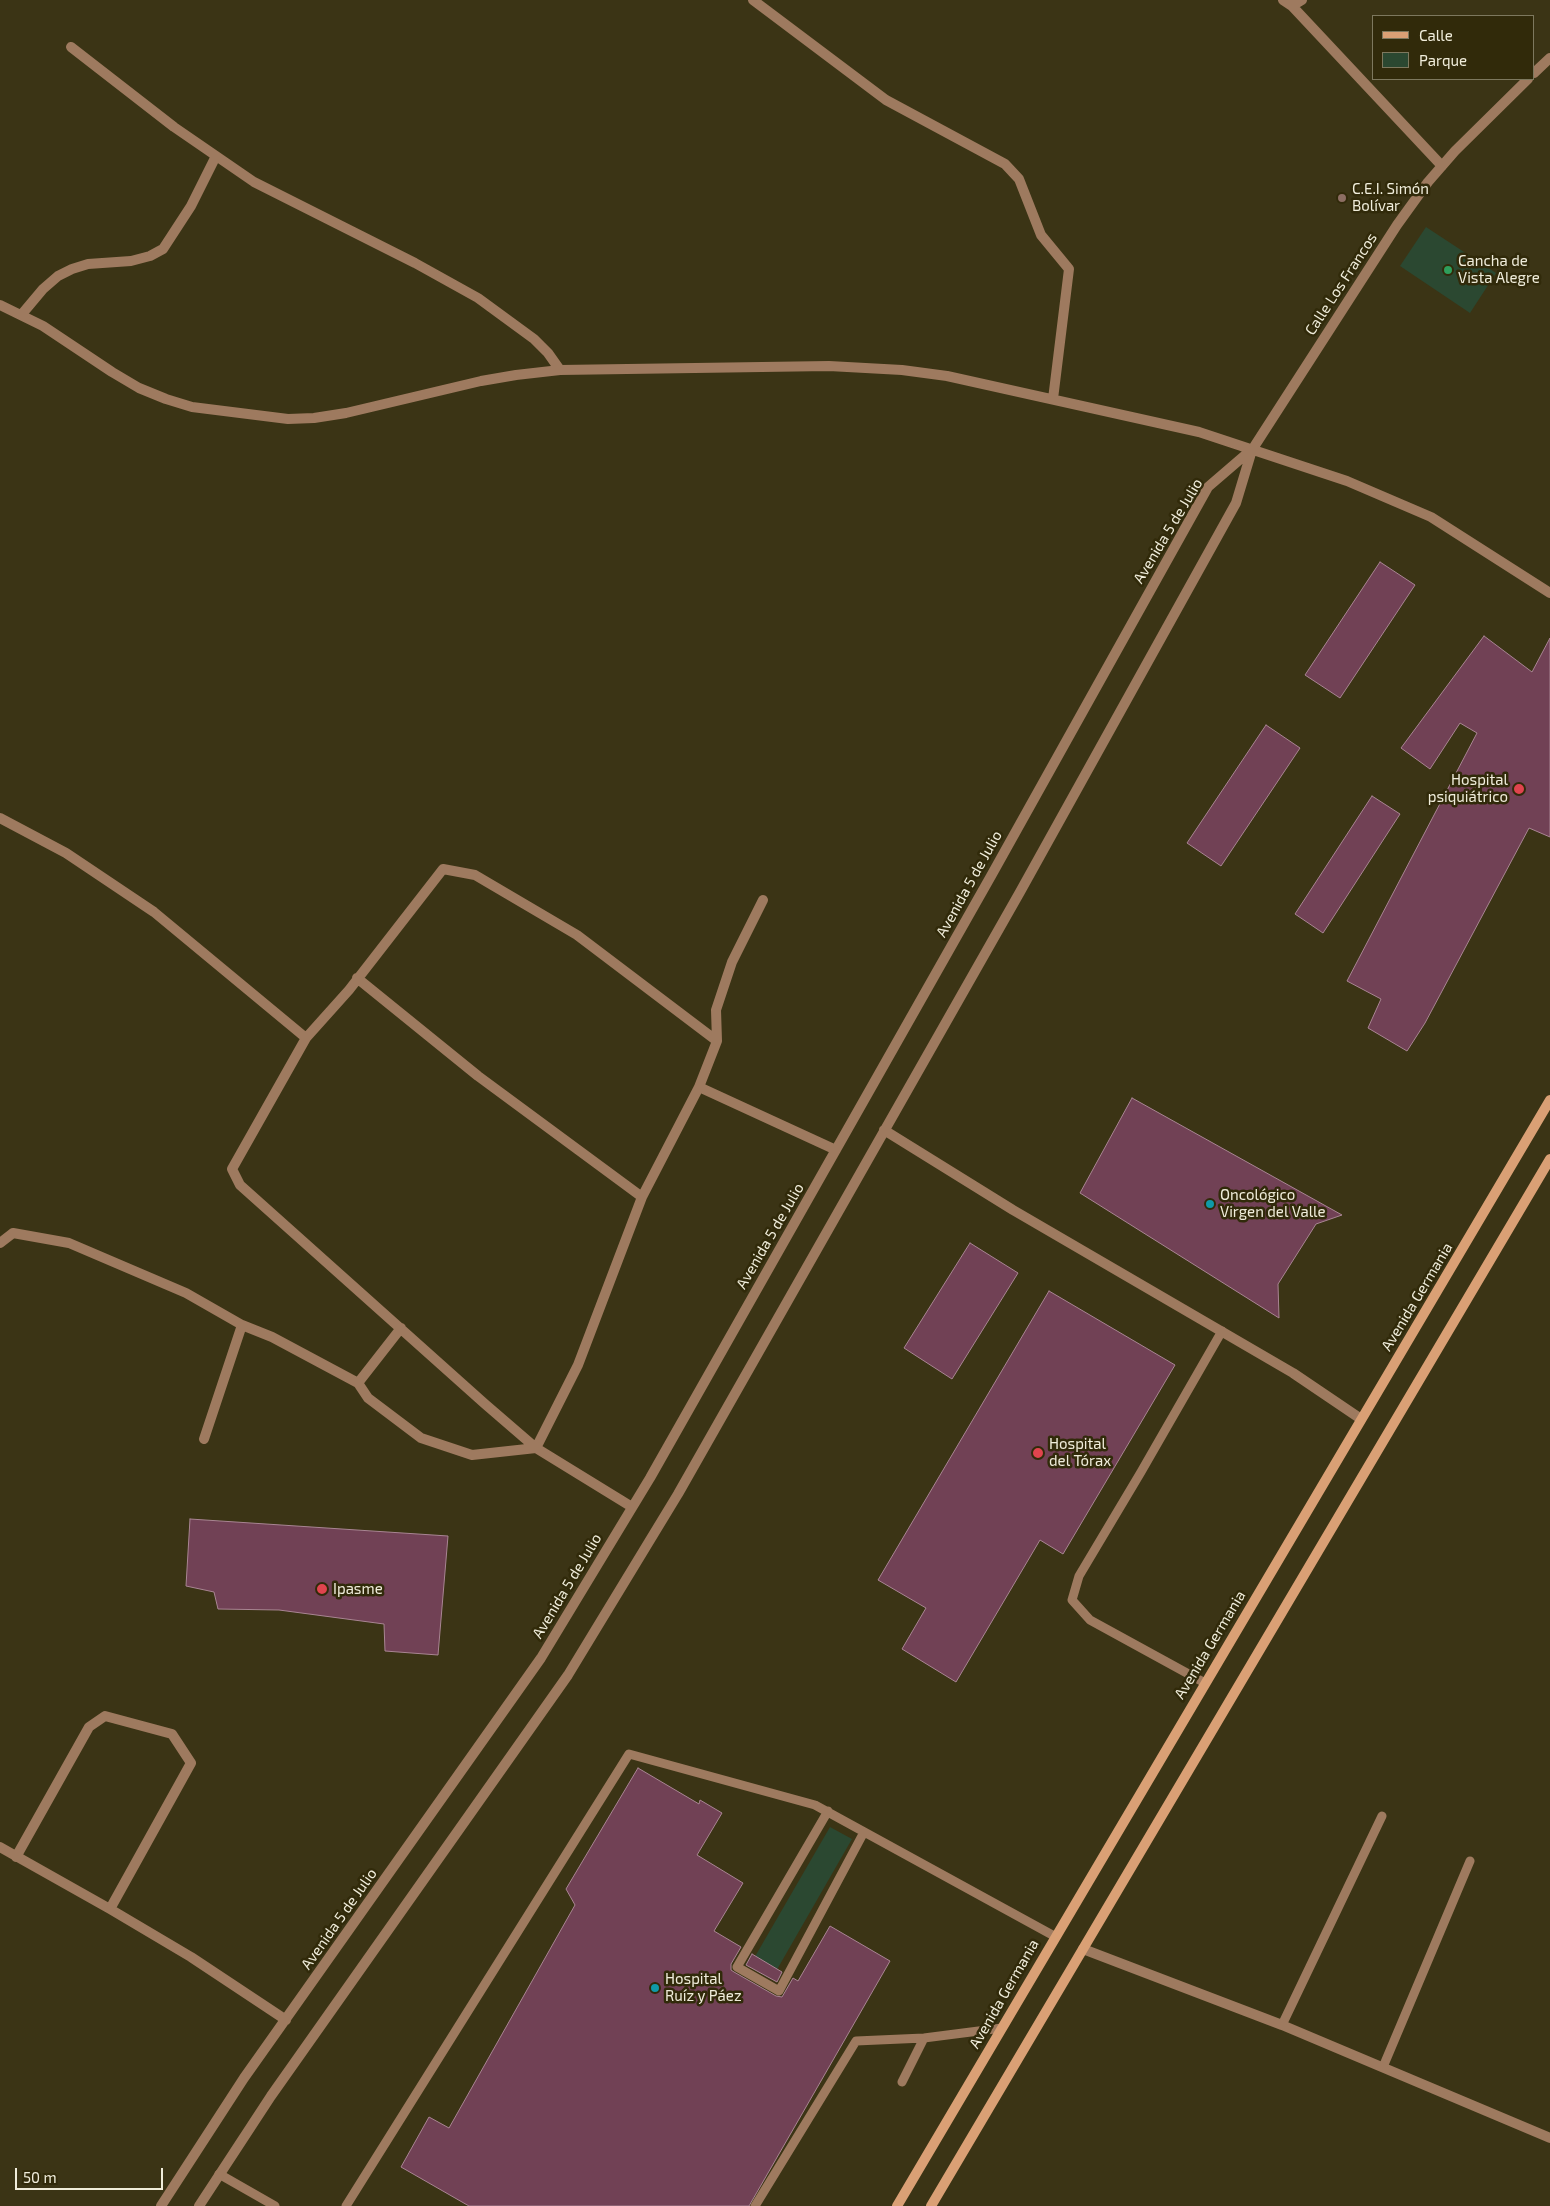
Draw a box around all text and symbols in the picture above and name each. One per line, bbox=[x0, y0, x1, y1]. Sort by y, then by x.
legend bbox=[1372, 15, 1535, 80]
text: Calle bbox=[1419, 26, 1453, 44]
text: Parque bbox=[1419, 51, 1467, 69]
place label: C.E.I. Simón Bolívar bbox=[1352, 180, 1429, 215]
marker: C.E.I. Simón Bolívar bbox=[1336, 192, 1348, 204]
street label: Calle Los Francos bbox=[1301, 229, 1381, 339]
place label: Cancha de Vista Alegre bbox=[1458, 252, 1540, 287]
marker: Cancha de Vista Alegre bbox=[1442, 264, 1454, 276]
street label: Avenida 5 de Julio bbox=[1130, 475, 1206, 587]
place label: Hospital psiquiátrico bbox=[1428, 771, 1508, 806]
marker: Hospital psiquiátrico bbox=[1512, 782, 1526, 796]
street label: Avenida 5 de Julio bbox=[932, 827, 1006, 941]
street label: Avenida 5 de Julio bbox=[732, 1180, 808, 1292]
place label: Oncológico Virgen del Valle bbox=[1220, 1186, 1326, 1221]
marker: Oncológico Virgen del Valle bbox=[1204, 1198, 1216, 1210]
street label: Avenida Germania bbox=[1378, 1240, 1456, 1354]
place label: Hospital del Tórax bbox=[1049, 1435, 1111, 1470]
marker: Hospital del Tórax bbox=[1031, 1446, 1045, 1460]
street label: Avenida 5 de Julio bbox=[529, 1530, 605, 1642]
place label: Ipasme bbox=[333, 1580, 383, 1598]
marker: Ipasme bbox=[315, 1582, 329, 1596]
street label: Avenida Germania bbox=[1171, 1588, 1249, 1702]
street label: Avenida 5 de Julio bbox=[297, 1865, 381, 1973]
street label: Avenida Germania bbox=[965, 1936, 1043, 2052]
place label: Hospital Ruíz y Páez bbox=[665, 1970, 742, 2005]
marker: Hospital Ruíz y Páez bbox=[649, 1982, 661, 1994]
scale bar bbox=[18, 2158, 165, 2190]
text: 50 m bbox=[23, 2168, 57, 2186]

